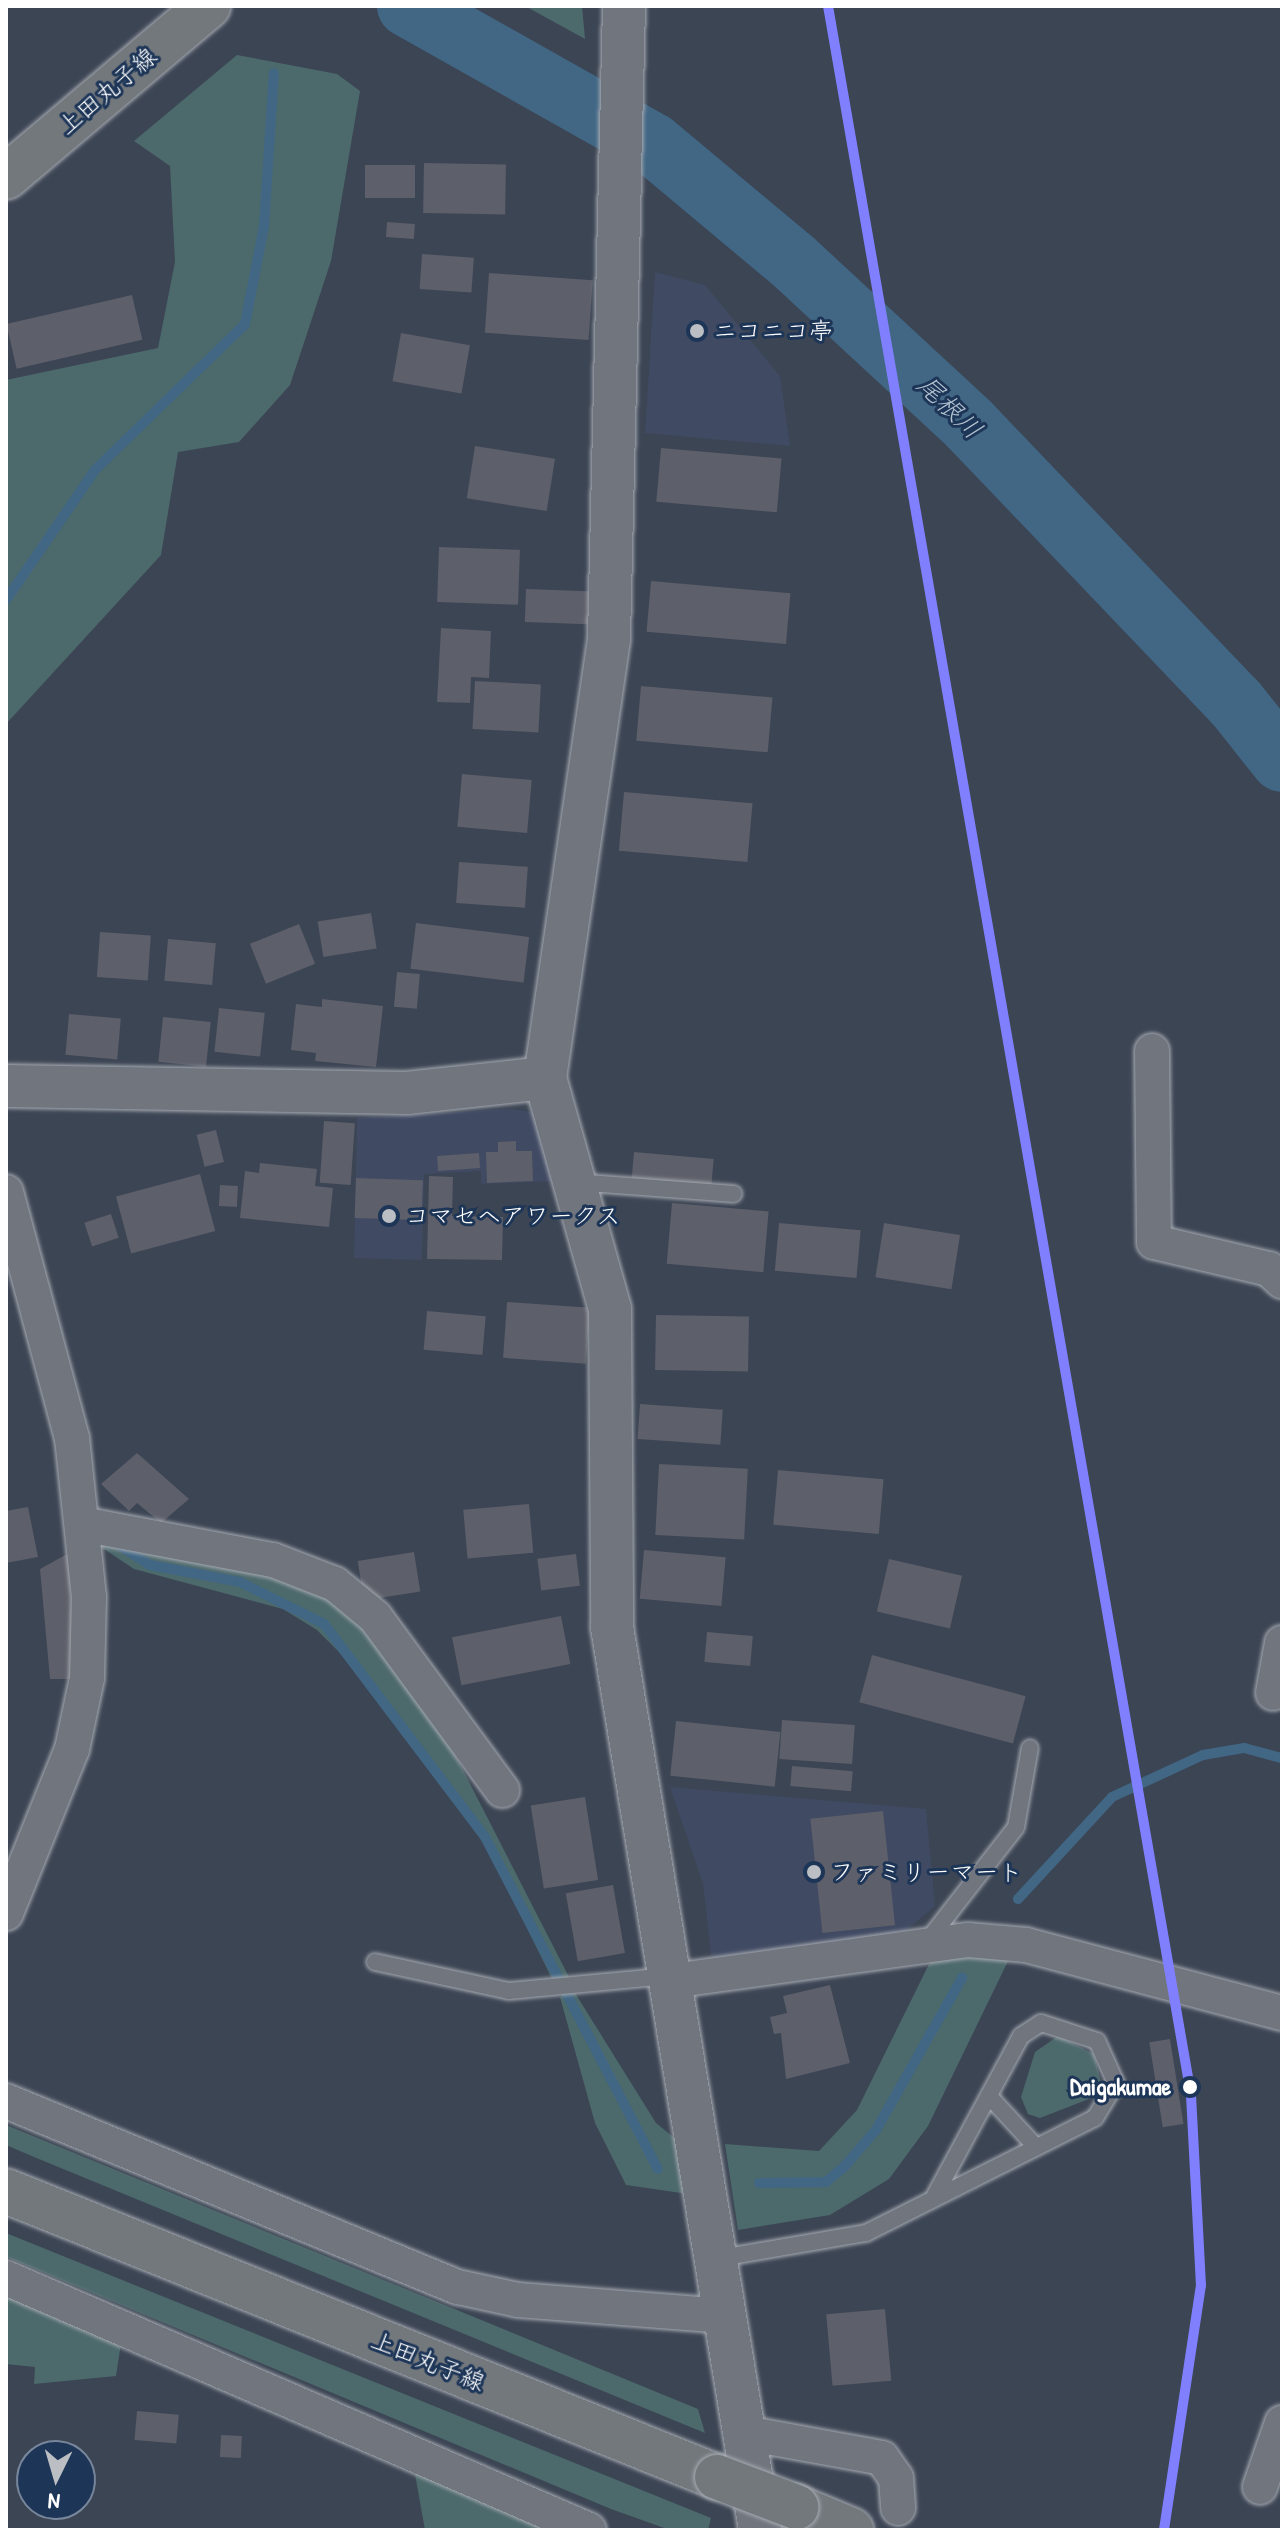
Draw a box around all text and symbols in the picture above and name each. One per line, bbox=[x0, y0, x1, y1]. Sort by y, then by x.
street label: 上田丸子線 bbox=[52, 41, 162, 141]
place label: ニコニコ亭 bbox=[713, 317, 833, 345]
marker: ニコニコ亭 bbox=[688, 322, 706, 340]
water label: 尾根川 bbox=[911, 369, 989, 445]
place label: コマセヘアワークス bbox=[405, 1202, 621, 1230]
marker: コマセヘアワークス bbox=[380, 1207, 398, 1225]
place label: ファミリーマート bbox=[830, 1858, 1022, 1886]
marker: ファミリーマート bbox=[805, 1863, 823, 1881]
place label: Daigakumae bbox=[1070, 2073, 1171, 2101]
marker: Daigakumae bbox=[1178, 2075, 1202, 2099]
street label: 上田丸子線 bbox=[367, 2325, 489, 2397]
north arrow bbox=[16, 2440, 96, 2520]
text: N bbox=[47, 2486, 61, 2517]

